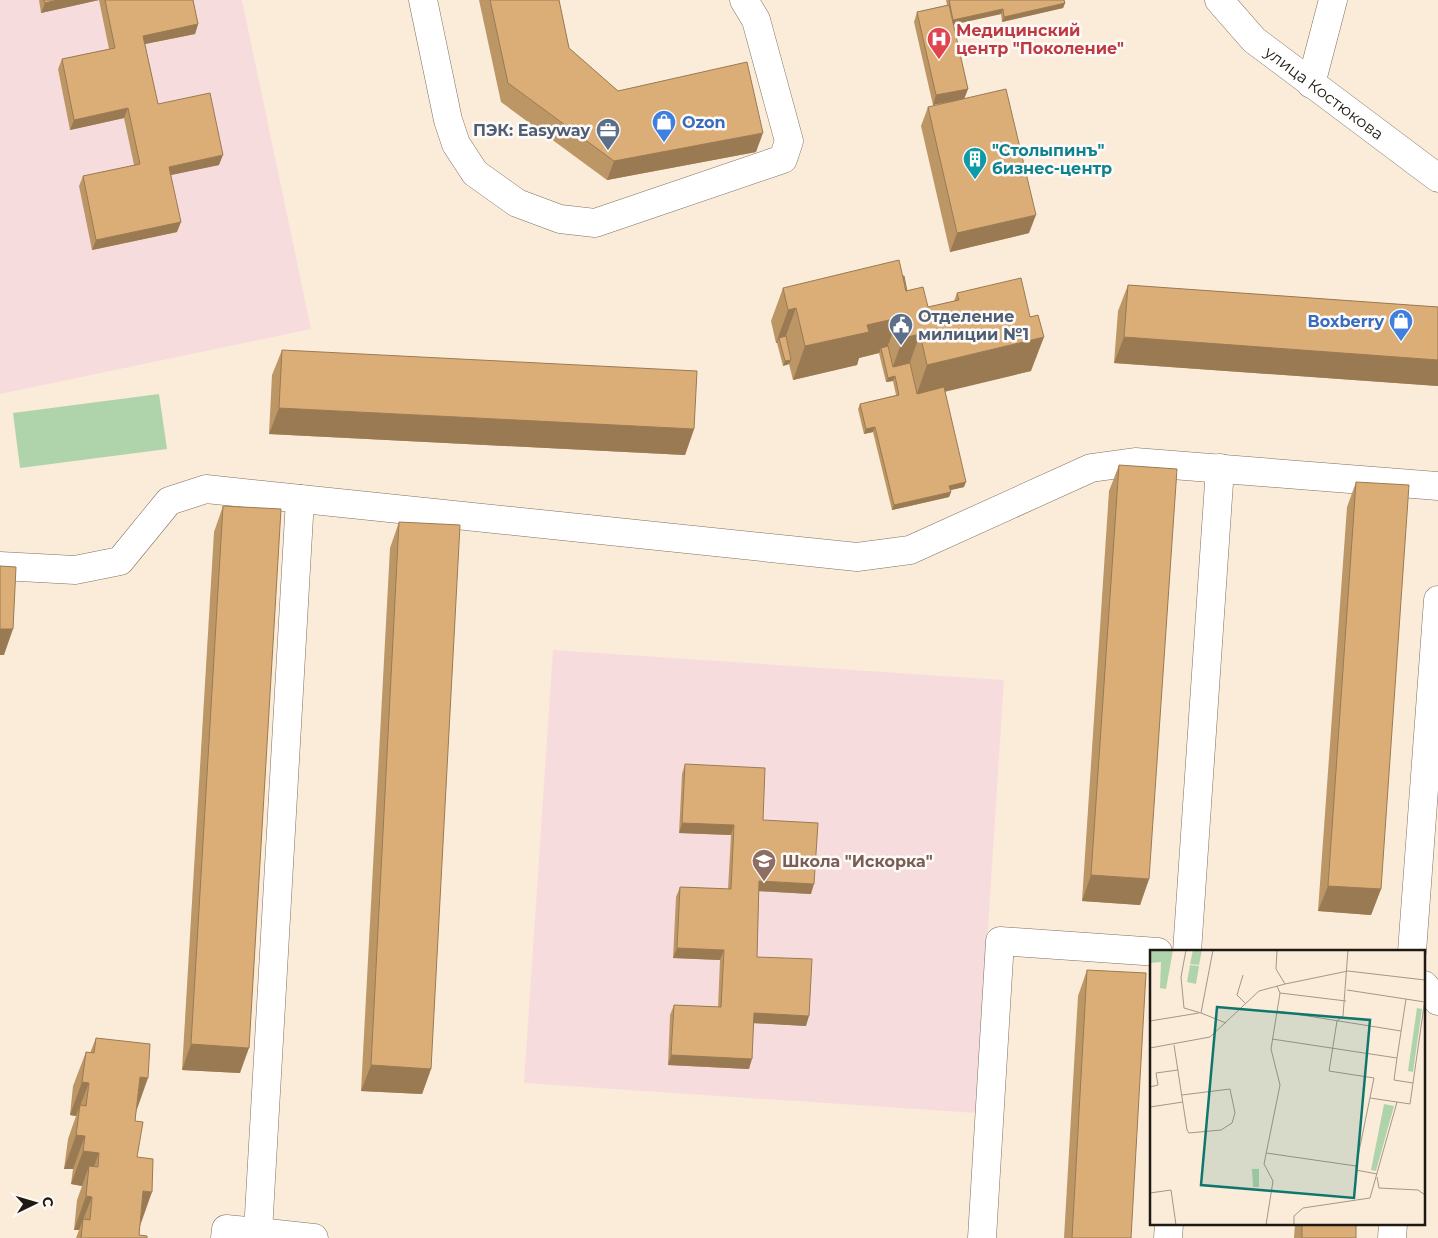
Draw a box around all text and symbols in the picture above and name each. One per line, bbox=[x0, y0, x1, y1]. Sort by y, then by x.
place label: Медицинский центр "Поколение" bbox=[956, 21, 1124, 58]
hospital icon: Медицинский центр "Поколение" bbox=[926, 26, 952, 60]
street label: улица Костюкова bbox=[1260, 41, 1387, 143]
shop icon: Ozon bbox=[651, 109, 677, 143]
place label: Ozon bbox=[682, 113, 726, 132]
office icon: ПЭК: Easyway bbox=[595, 117, 621, 151]
place label: ПЭК: Easyway bbox=[473, 121, 590, 140]
place label: "Столыпинъ" бизнес-центр bbox=[992, 141, 1112, 178]
building icon: "Столыпинъ" бизнес-центр bbox=[962, 146, 988, 180]
place label: Отделение милиции №1 bbox=[918, 307, 1029, 344]
shop icon: Boxberry bbox=[1388, 308, 1414, 342]
public building icon: Отделение милиции №1 bbox=[888, 312, 914, 346]
place label: Boxberry bbox=[1308, 312, 1384, 331]
school or university icon: Школа "Искорка" bbox=[751, 848, 777, 882]
place label: Школа "Искорка" bbox=[782, 852, 933, 871]
inset map bbox=[1150, 950, 1426, 1226]
north arrow bbox=[10, 1178, 60, 1228]
text: С bbox=[39, 1196, 57, 1208]

